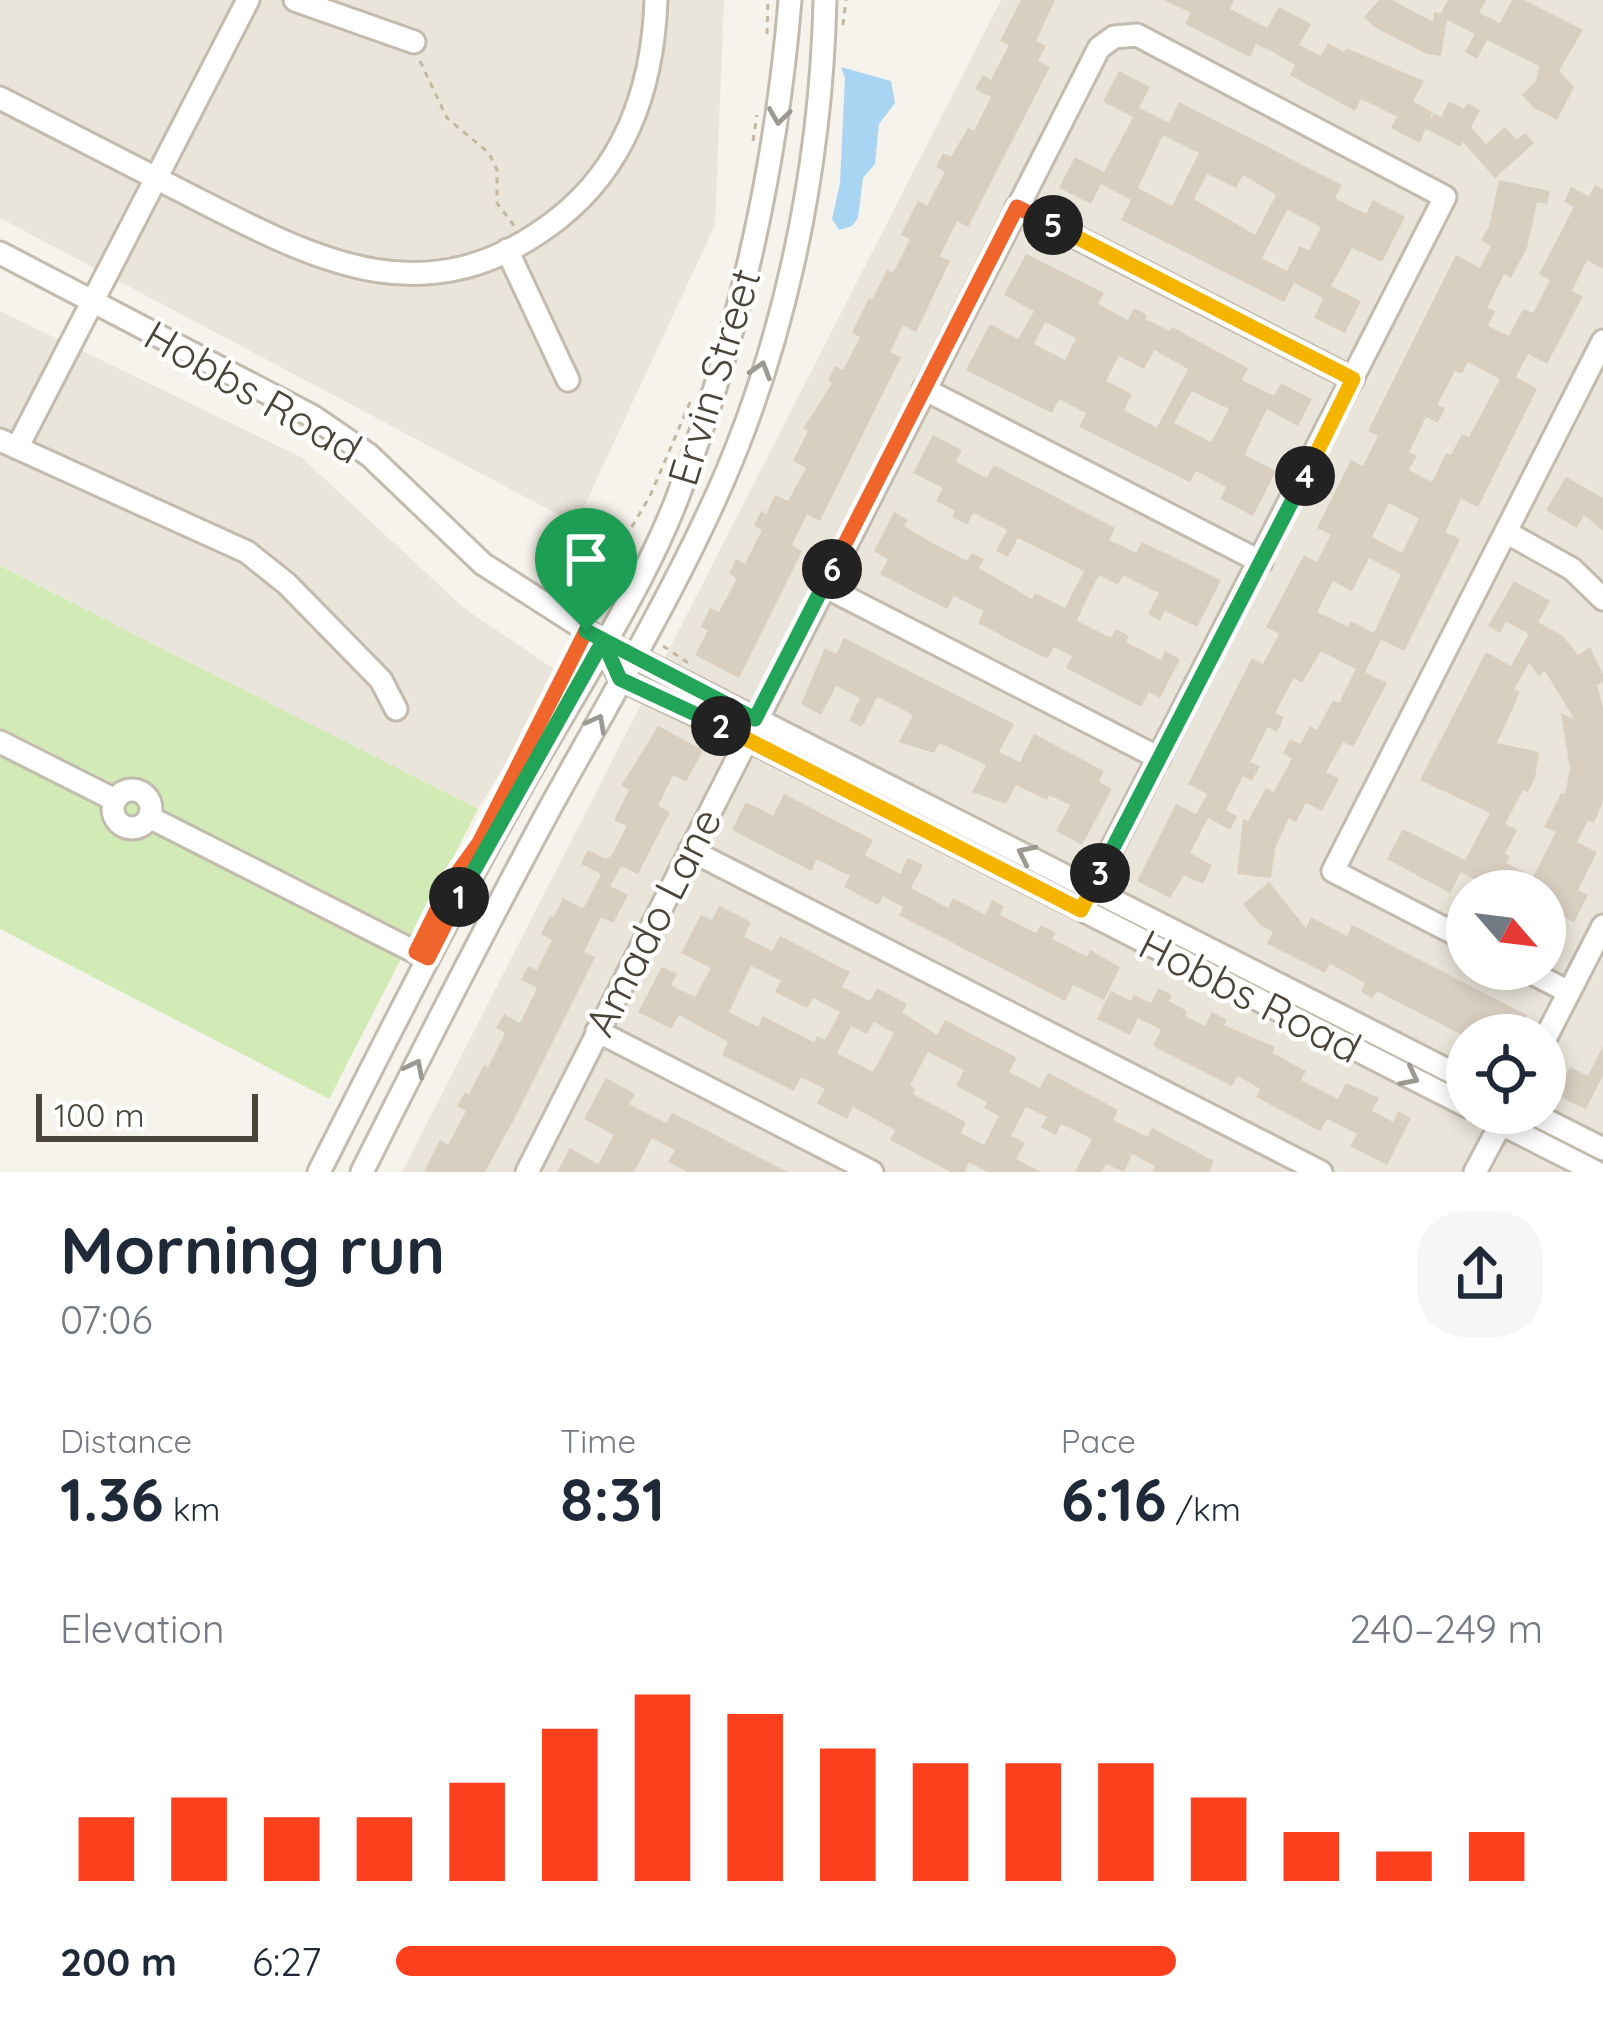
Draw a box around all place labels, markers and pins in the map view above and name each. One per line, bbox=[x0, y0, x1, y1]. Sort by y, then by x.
pin: 5 bbox=[1023, 195, 1083, 255]
pin: 4 bbox=[1275, 446, 1335, 506]
pin bbox=[535, 508, 637, 631]
pin: 6 bbox=[802, 539, 862, 599]
pin: 2 bbox=[691, 696, 751, 756]
pin: 3 bbox=[1070, 843, 1130, 903]
pin: 1 bbox=[429, 867, 489, 927]

